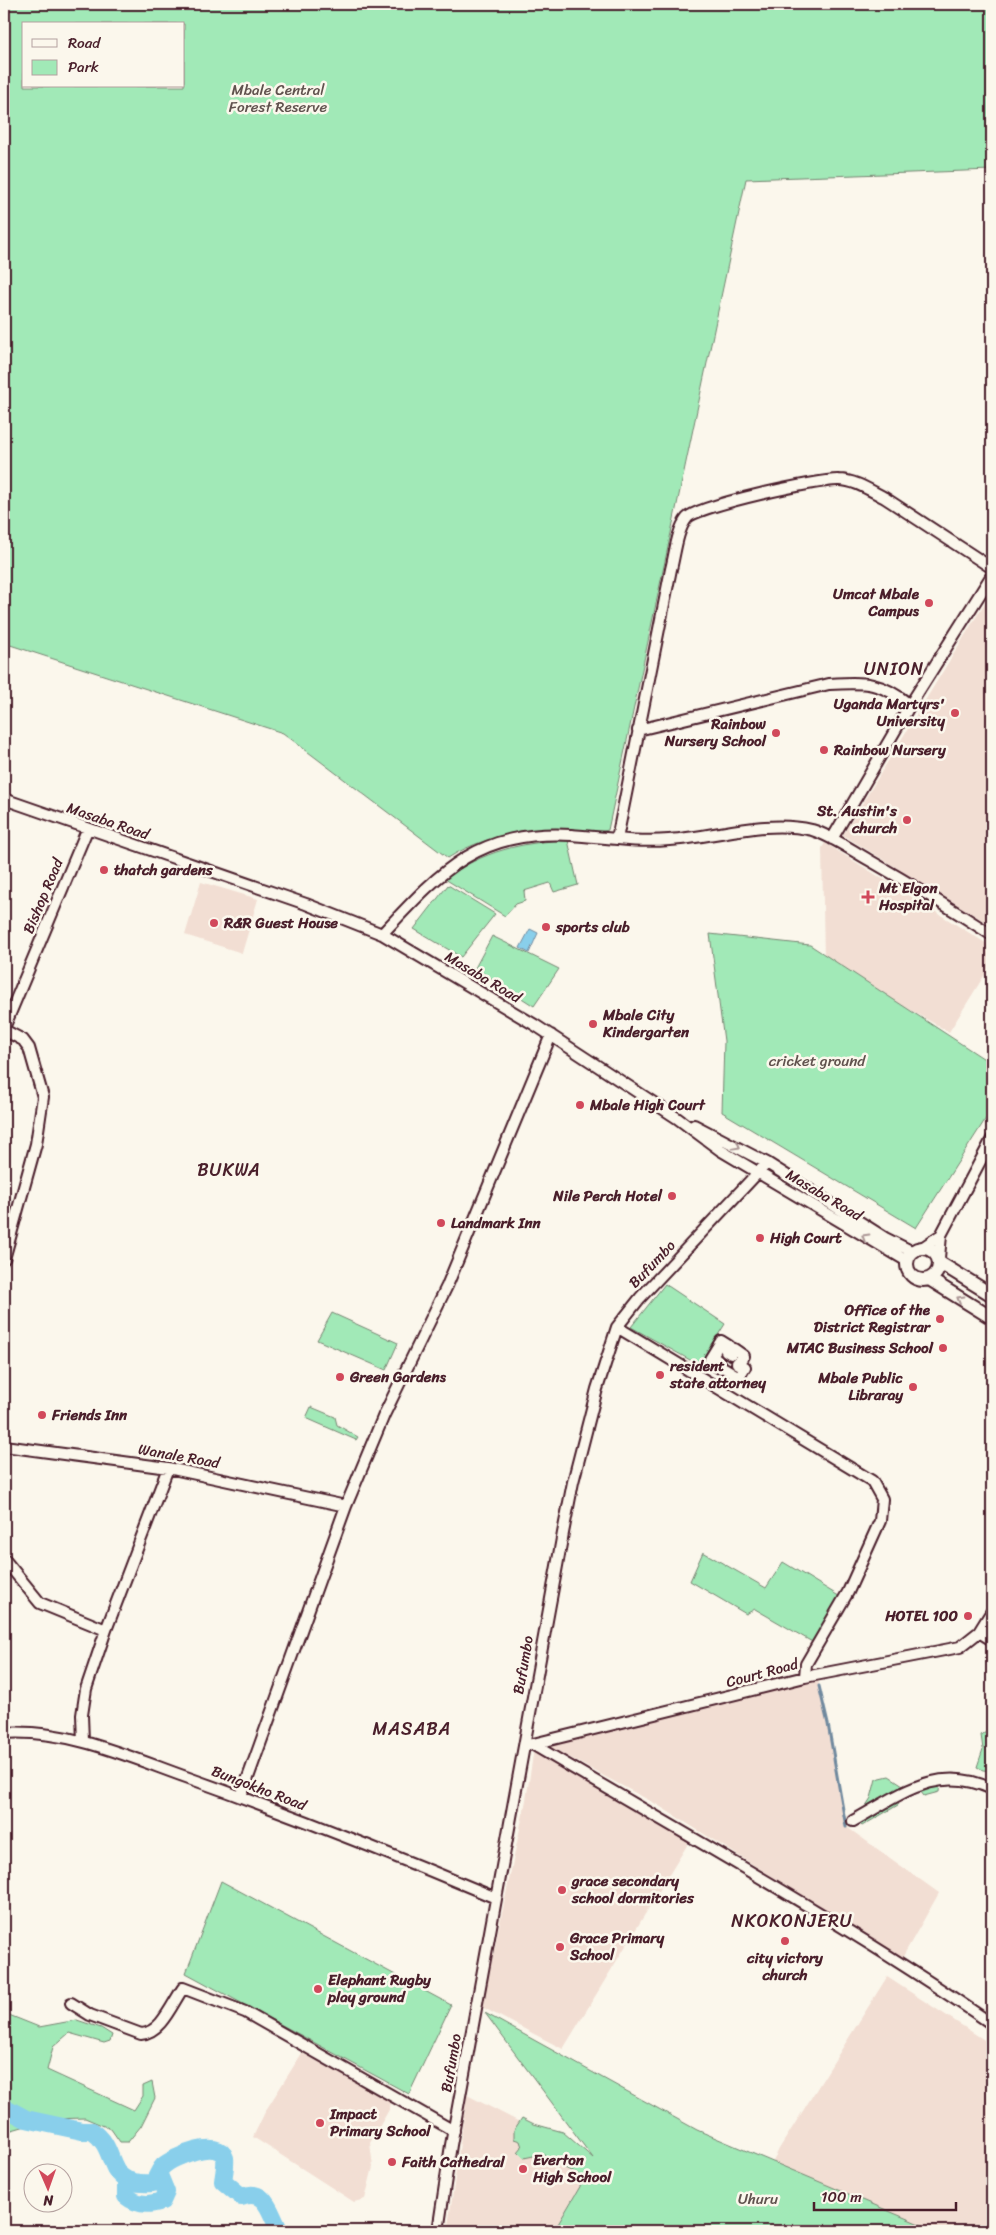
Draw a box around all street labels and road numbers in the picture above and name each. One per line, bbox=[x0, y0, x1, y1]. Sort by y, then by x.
street label: Masaba Road bbox=[63, 795, 154, 848]
street label: Bishop Road bbox=[15, 853, 71, 938]
street label: Masaba Road bbox=[440, 944, 527, 1011]
street label: Masaba Road bbox=[781, 1162, 868, 1229]
street label: Bufumbo bbox=[622, 1233, 682, 1294]
street label: Wanale Road bbox=[136, 1436, 223, 1476]
street label: Bufumbo bbox=[505, 1633, 541, 1696]
street label: Court Road bbox=[723, 1651, 802, 1695]
street label: Bungokho Road bbox=[208, 1758, 311, 1818]
street label: Bufumbo bbox=[433, 2031, 469, 2094]

